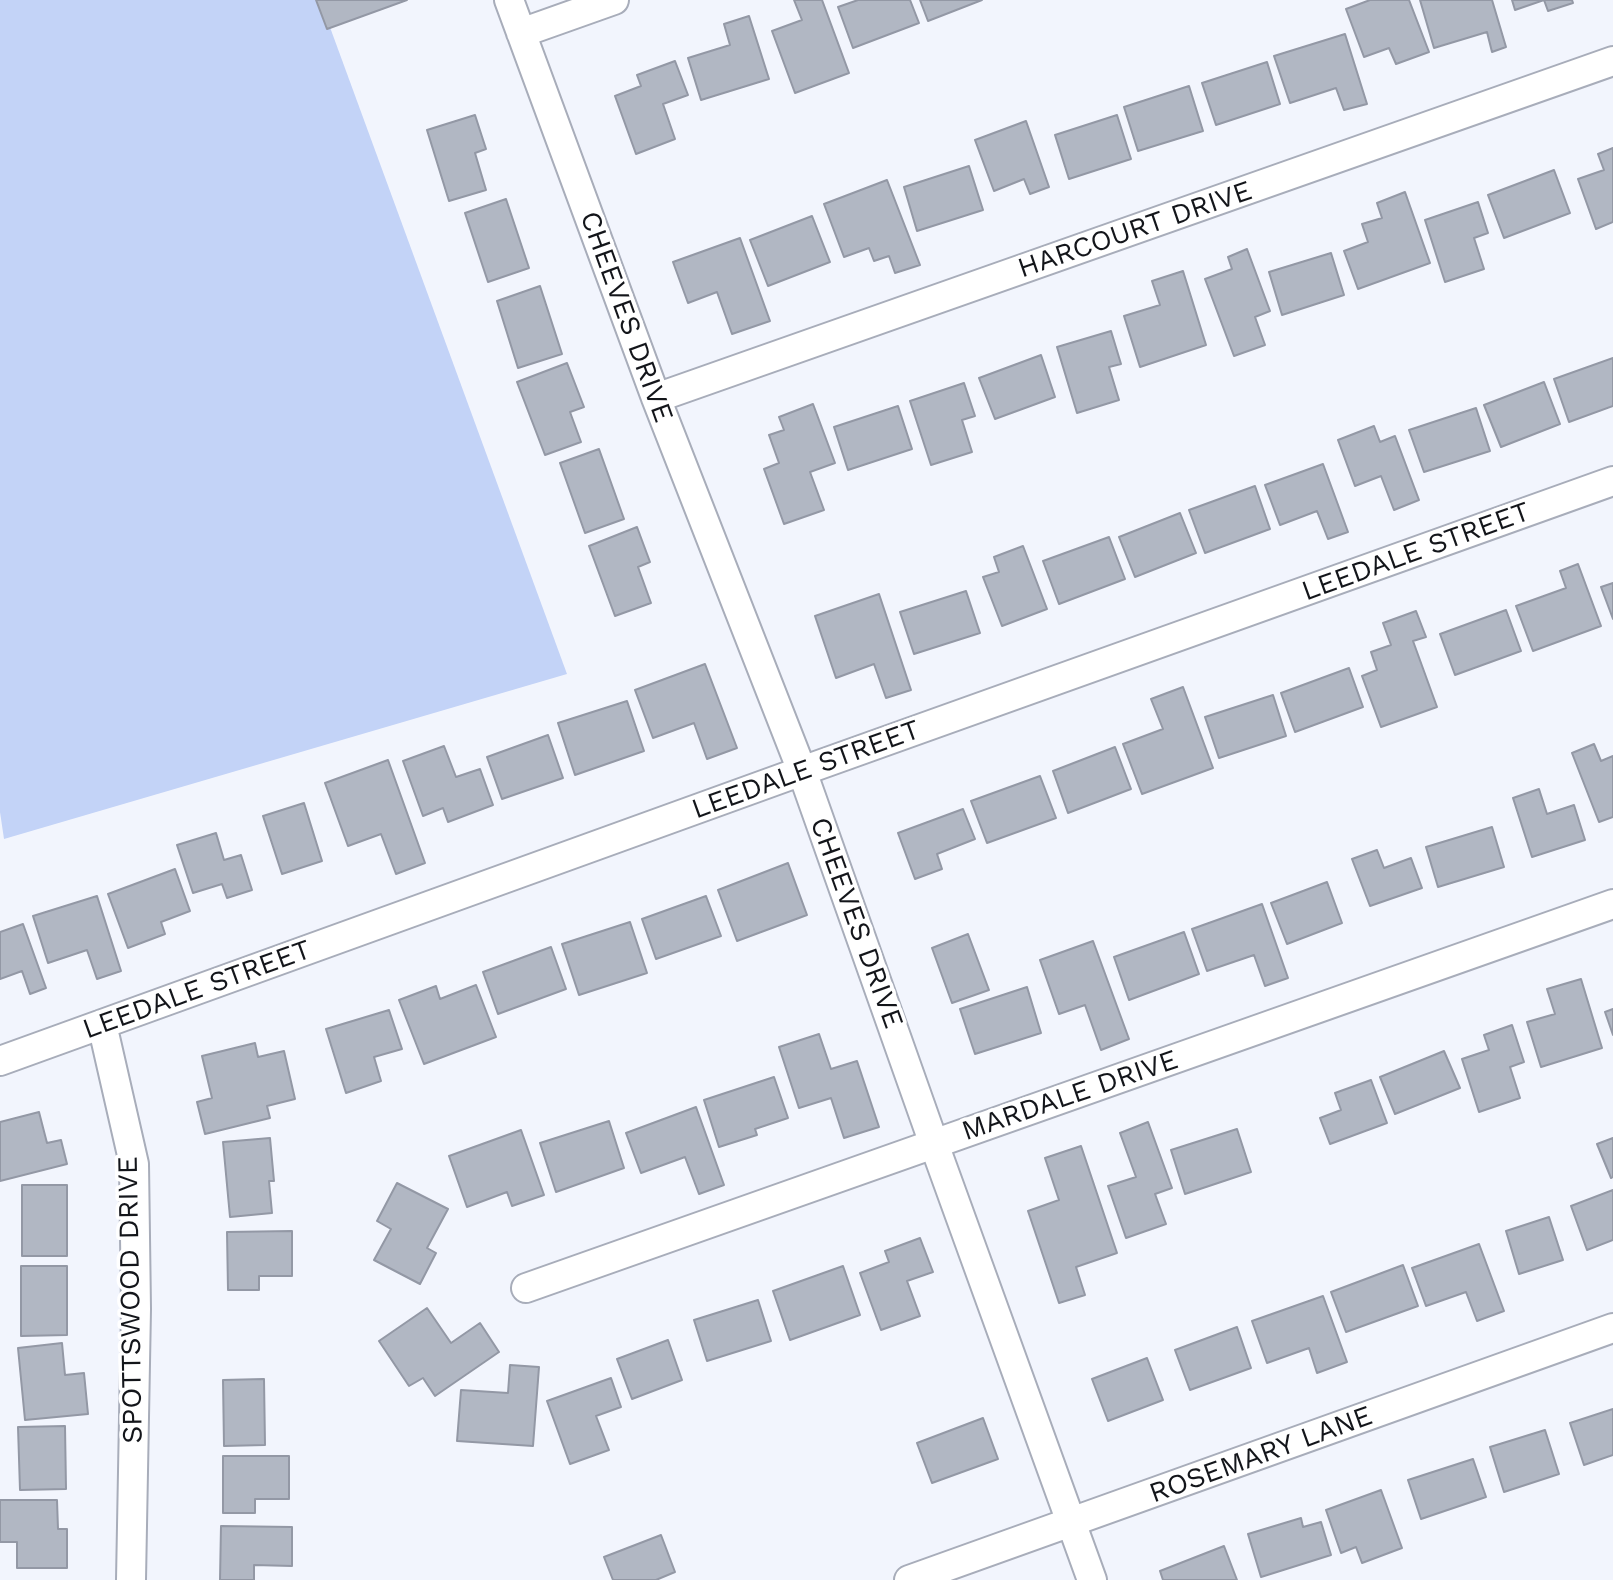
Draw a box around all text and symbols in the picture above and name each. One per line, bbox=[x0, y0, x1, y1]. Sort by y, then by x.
street label: HARCOURT DRIVE bbox=[1014, 174, 1256, 286]
street label: CHEEVES DRIVE bbox=[572, 207, 680, 427]
street label: LEEDALE STREET bbox=[1298, 495, 1534, 609]
street label: LEEDALE STREET bbox=[688, 713, 924, 827]
street label: CHEEVES DRIVE bbox=[802, 813, 910, 1033]
street label: LEEDALE STREET bbox=[79, 933, 315, 1047]
street label: MARDALE DRIVE bbox=[958, 1043, 1182, 1149]
street label: SPOTTSWOOD DRIVE bbox=[112, 1156, 150, 1444]
street label: ROSEMARY LANE bbox=[1145, 1399, 1377, 1511]

